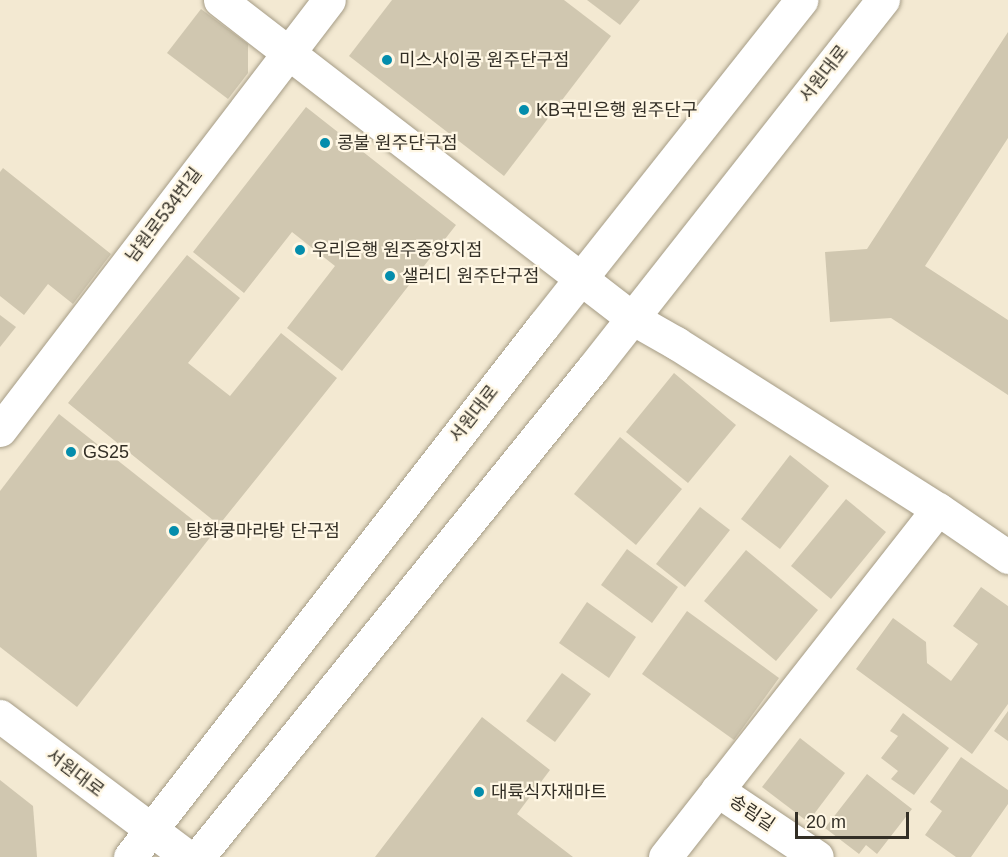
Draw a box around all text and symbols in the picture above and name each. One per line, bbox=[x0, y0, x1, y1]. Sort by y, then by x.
street label: 서원대로 bbox=[795, 41, 853, 107]
place label: 미스사이공 원주단구점 bbox=[399, 49, 570, 71]
marker: 미스사이공 원주단구점 bbox=[380, 53, 394, 67]
place label: KB국민은행 원주단구 bbox=[536, 99, 697, 121]
marker: KB국민은행 원주단구 bbox=[517, 103, 531, 117]
place label: 콩불 원주단구점 bbox=[337, 132, 458, 154]
marker: 콩불 원주단구점 bbox=[318, 136, 332, 150]
street label: 남원로534번길 bbox=[121, 163, 207, 267]
place label: 우리은행 원주중앙지점 bbox=[312, 239, 483, 261]
marker: 우리은행 원주중앙지점 bbox=[293, 243, 307, 257]
place label: 샐러디 원주단구점 bbox=[402, 265, 539, 287]
marker: 샐러디 원주단구점 bbox=[383, 269, 397, 283]
street label: 서원대로 bbox=[445, 381, 503, 447]
place label: GS25 bbox=[83, 441, 129, 463]
marker: GS25 bbox=[64, 445, 78, 459]
place label: 탕화쿵마라탕 단구점 bbox=[186, 520, 340, 542]
marker: 탕화쿵마라탕 단구점 bbox=[167, 524, 181, 538]
street label: 서원대로 bbox=[42, 744, 108, 802]
place label: 대륙식자재마트 bbox=[491, 781, 607, 803]
marker: 대륙식자재마트 bbox=[472, 785, 486, 799]
street label: 송림길 bbox=[725, 790, 779, 836]
scale bar bbox=[798, 800, 912, 838]
text: 20 m bbox=[806, 812, 846, 832]

